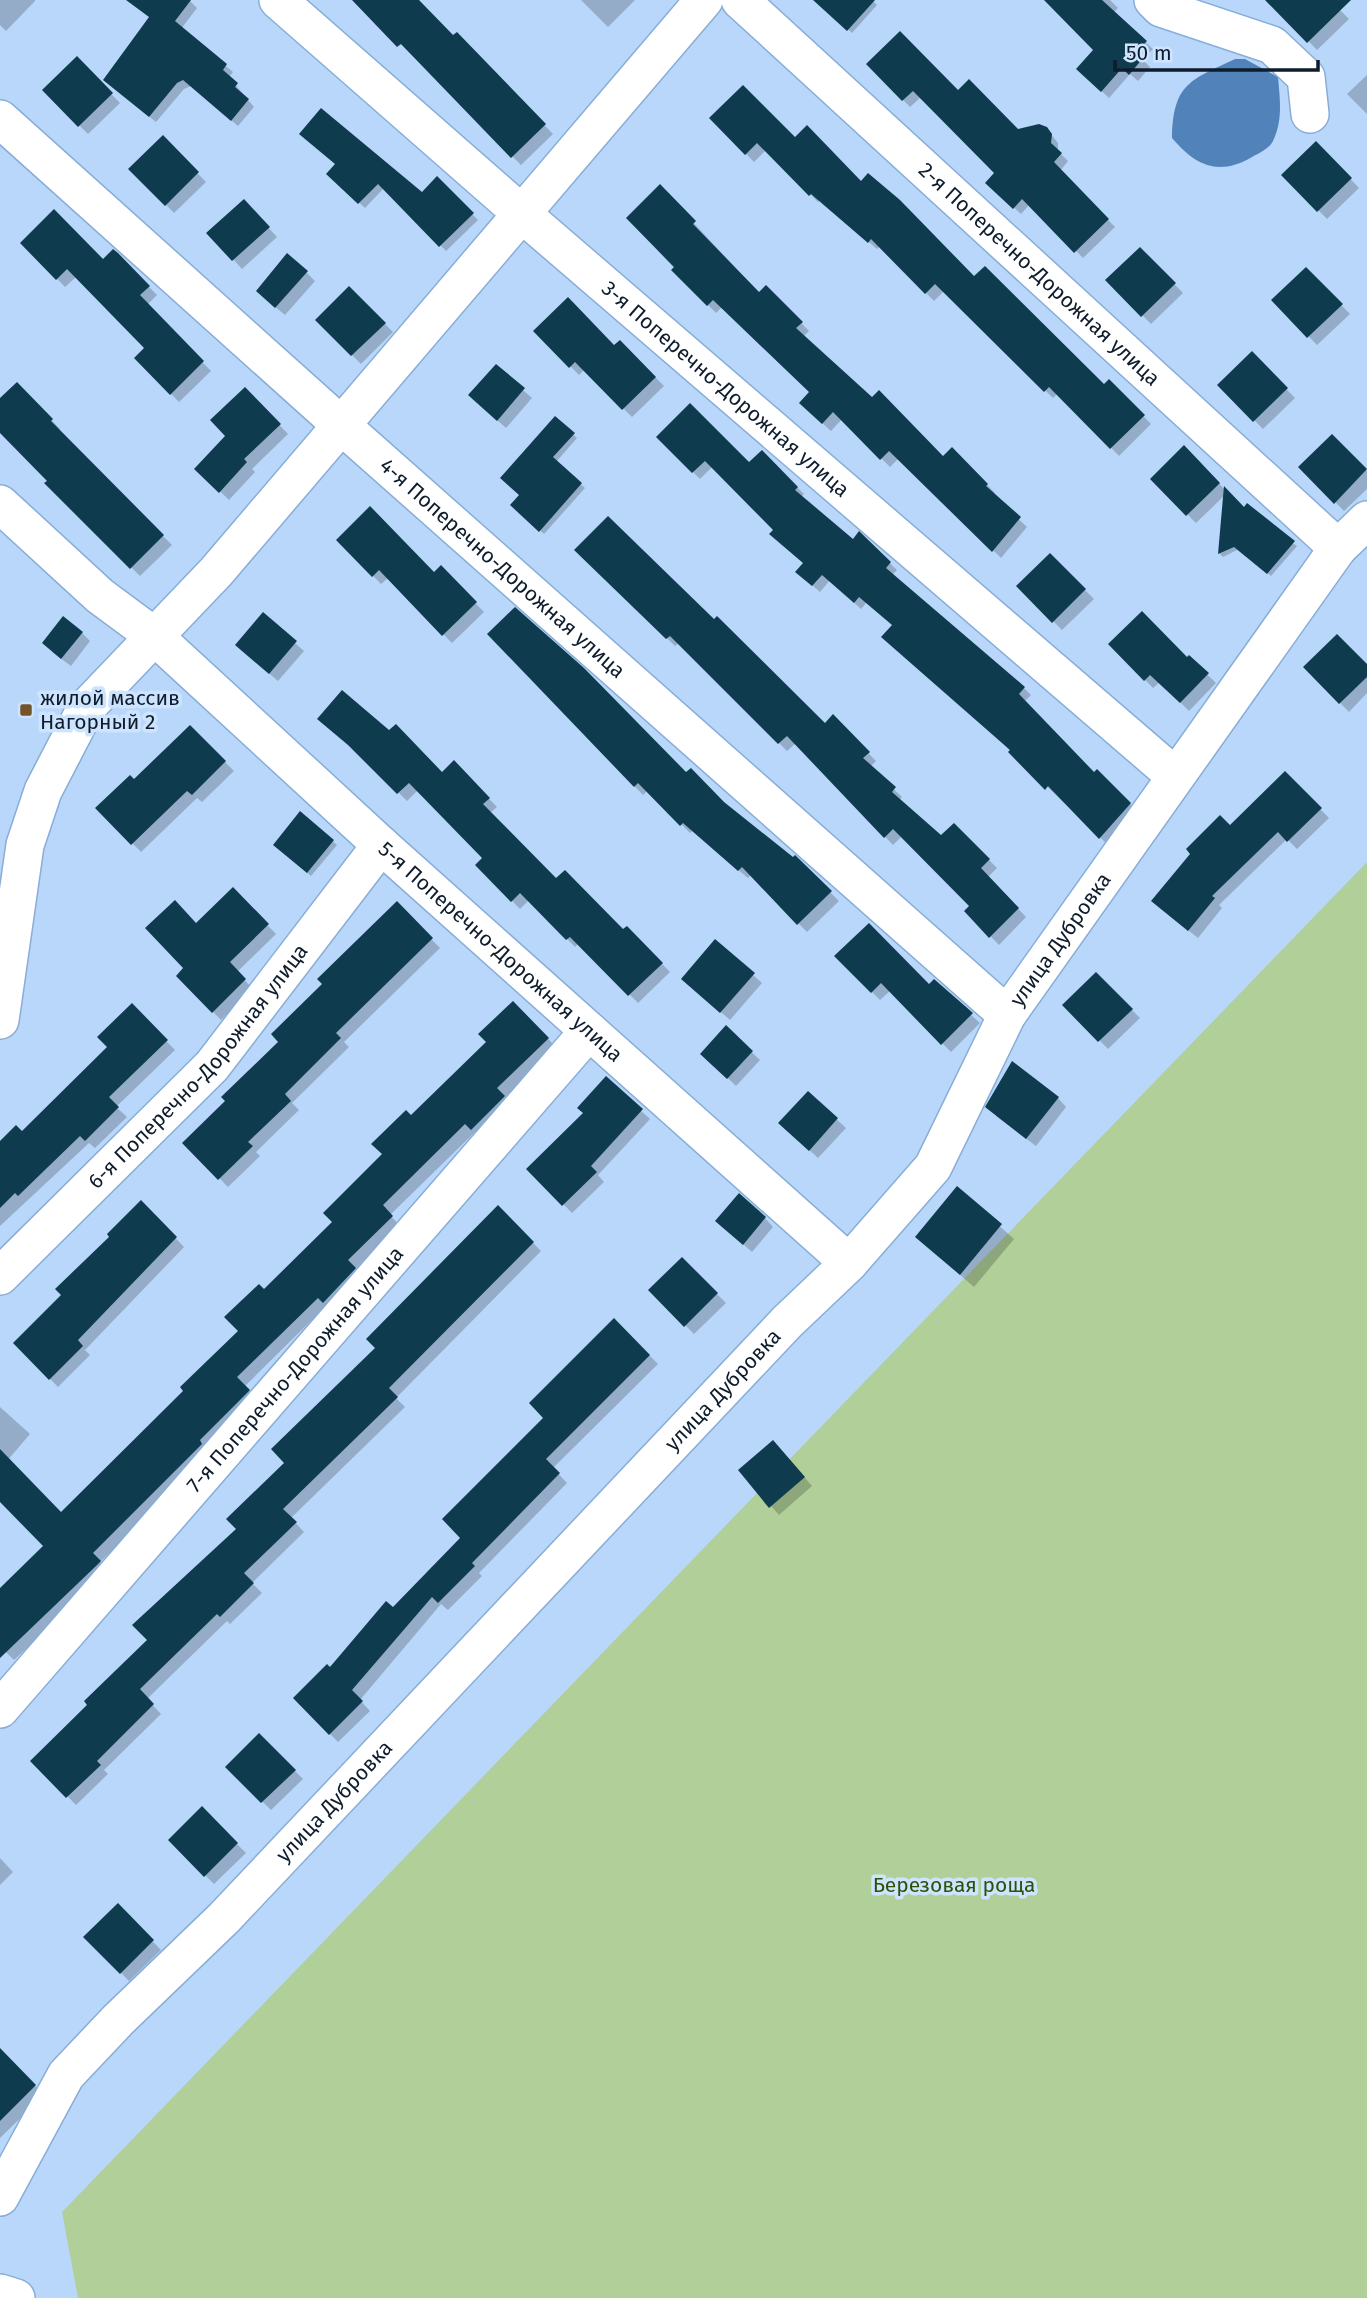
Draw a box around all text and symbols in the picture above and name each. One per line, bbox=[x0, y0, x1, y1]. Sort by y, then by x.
scale bar bbox=[1115, 28, 1318, 72]
text: 50 m bbox=[1126, 40, 1172, 66]
street label: 2-я Поперечно-Дорожная улица bbox=[913, 157, 1166, 391]
street label: 3-я Поперечно-Дорожная улица bbox=[596, 275, 855, 503]
street label: 4-я Поперечно-Дорожная улица bbox=[374, 453, 631, 684]
place label: жилой массив Нагорный 2 bbox=[40, 685, 180, 735]
marker: жилой массив Нагорный 2 bbox=[18, 702, 34, 718]
street label: 5-я Поперечно-Дорожная улица bbox=[373, 836, 628, 1068]
street label: улица Дубровка bbox=[1004, 868, 1117, 1012]
street label: 6-я Поперечно-Дорожная улица bbox=[83, 939, 314, 1194]
street label: 7-я Поперечно-Дорожная улица bbox=[181, 1241, 409, 1498]
street label: улица Дубровка bbox=[659, 1324, 787, 1456]
street label: улица Дубровка bbox=[270, 1735, 398, 1868]
park label: Березовая роща bbox=[873, 1872, 1035, 1898]

